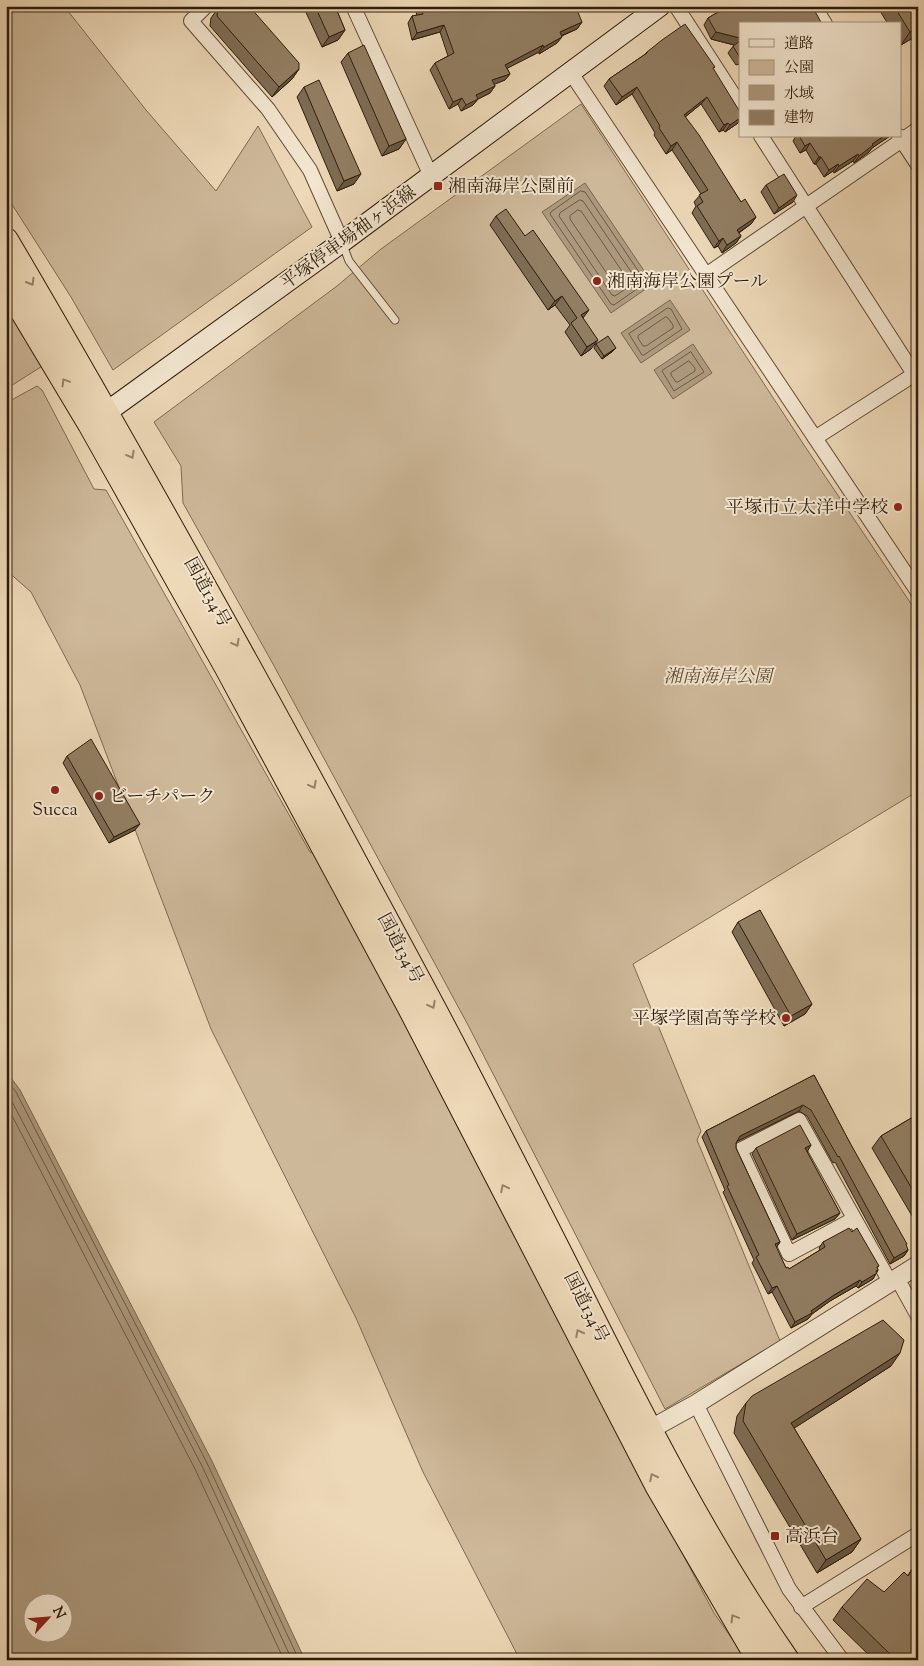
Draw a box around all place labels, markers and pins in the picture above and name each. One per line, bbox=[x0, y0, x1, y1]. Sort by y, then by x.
place label: 湘南海岸公園前 bbox=[448, 175, 574, 201]
marker: 湘南海岸公園前 bbox=[432, 180, 444, 192]
place label: 湘南海岸公園プール bbox=[607, 270, 768, 296]
marker: 湘南海岸公園プール bbox=[591, 275, 603, 287]
place label: 平塚市立太洋中学校 bbox=[726, 496, 888, 522]
marker: 平塚市立太洋中学校 bbox=[892, 501, 904, 513]
marker: Succa bbox=[49, 784, 61, 796]
place label: ビーチパーク bbox=[109, 785, 215, 811]
marker: ビーチパーク bbox=[93, 790, 105, 802]
place label: Succa bbox=[32, 798, 78, 824]
place label: 平塚学園高等学校 bbox=[632, 1007, 776, 1033]
marker: 平塚学園高等学校 bbox=[780, 1012, 792, 1024]
place label: 高浜台 bbox=[785, 1525, 839, 1551]
marker: 高浜台 bbox=[769, 1530, 781, 1542]

